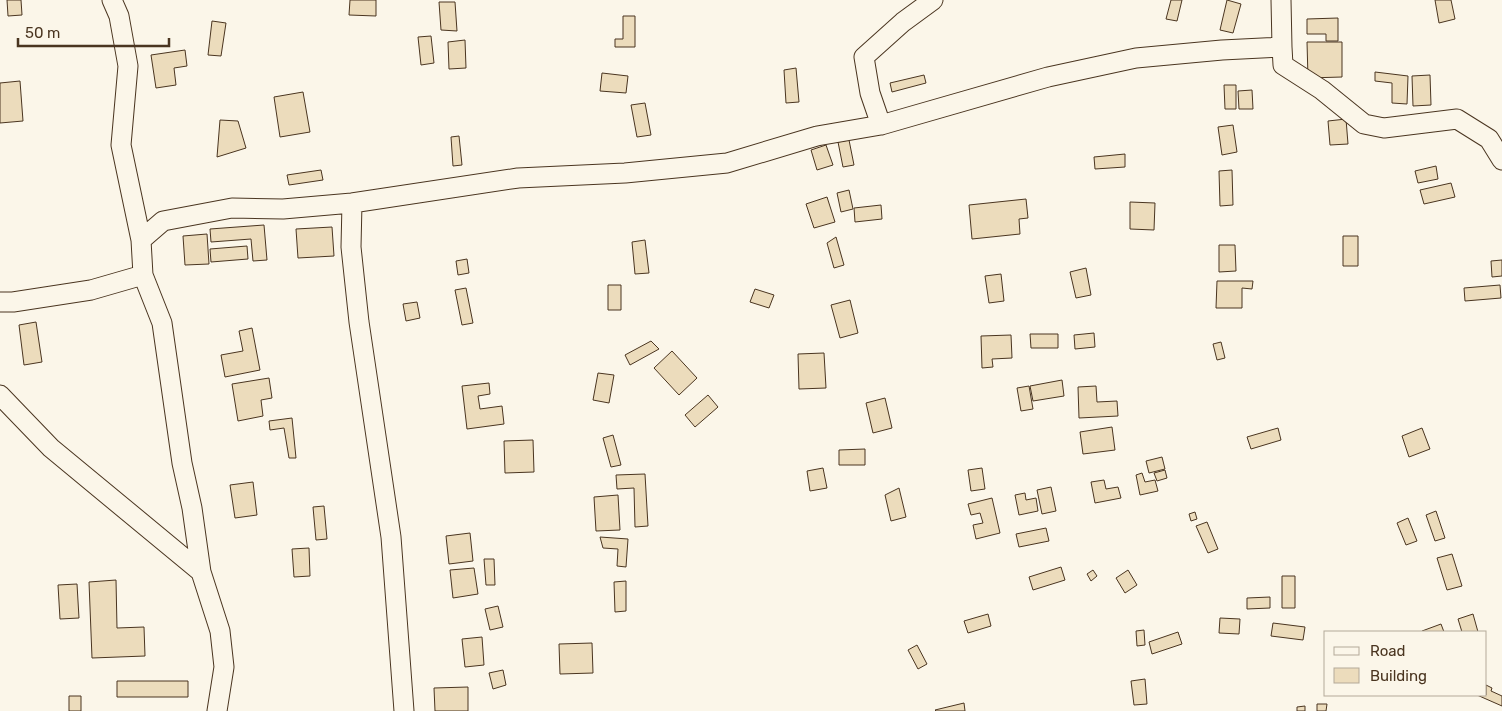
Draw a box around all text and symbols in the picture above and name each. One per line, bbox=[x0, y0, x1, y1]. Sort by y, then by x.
scale bar bbox=[18, 15, 169, 47]
text: 50 m bbox=[25, 24, 60, 42]
legend bbox=[1324, 631, 1487, 696]
text: Road bbox=[1370, 642, 1406, 660]
text: Building bbox=[1370, 667, 1427, 685]

